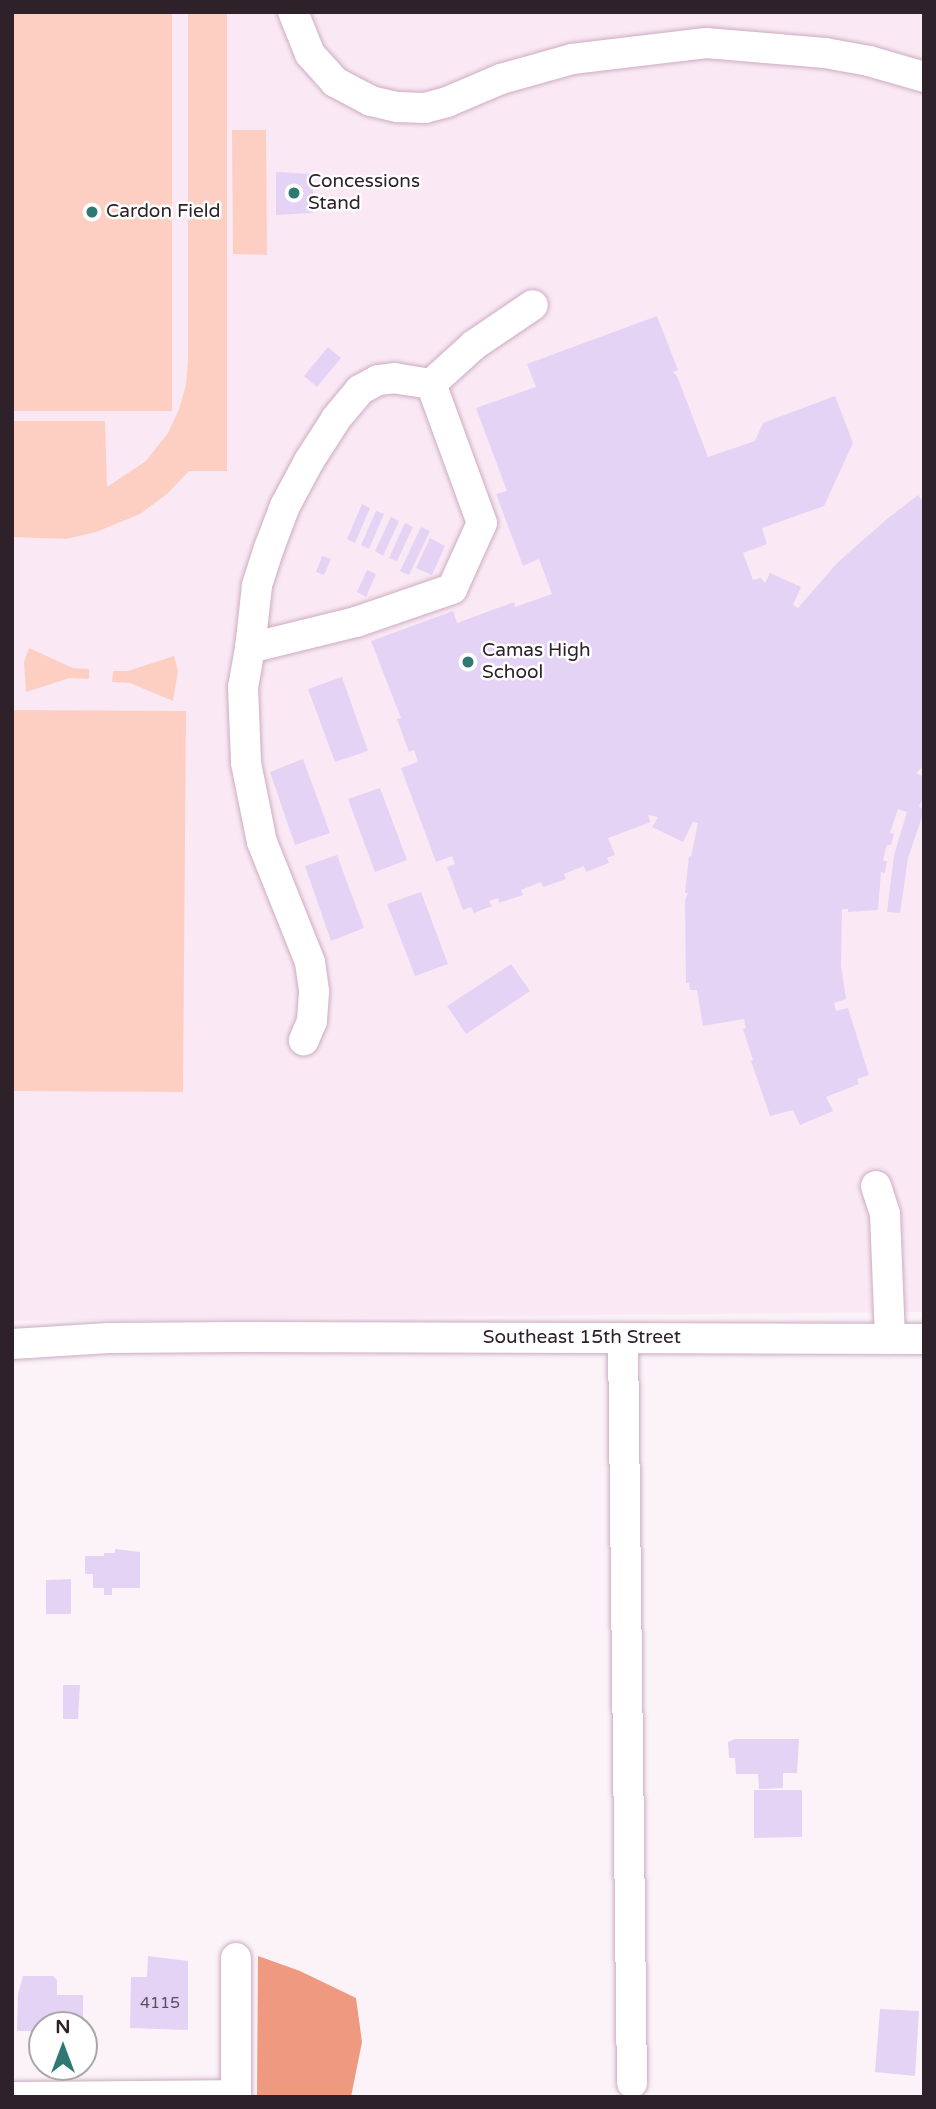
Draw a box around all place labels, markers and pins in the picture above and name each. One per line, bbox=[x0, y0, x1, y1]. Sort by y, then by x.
place label: Concessions Stand bbox=[308, 171, 420, 215]
marker: Concessions Stand bbox=[286, 185, 302, 201]
place label: Cardon Field bbox=[106, 201, 220, 223]
marker: Cardon Field bbox=[84, 204, 100, 220]
place label: Camas High School bbox=[482, 640, 591, 684]
marker: Camas High School bbox=[460, 654, 476, 670]

